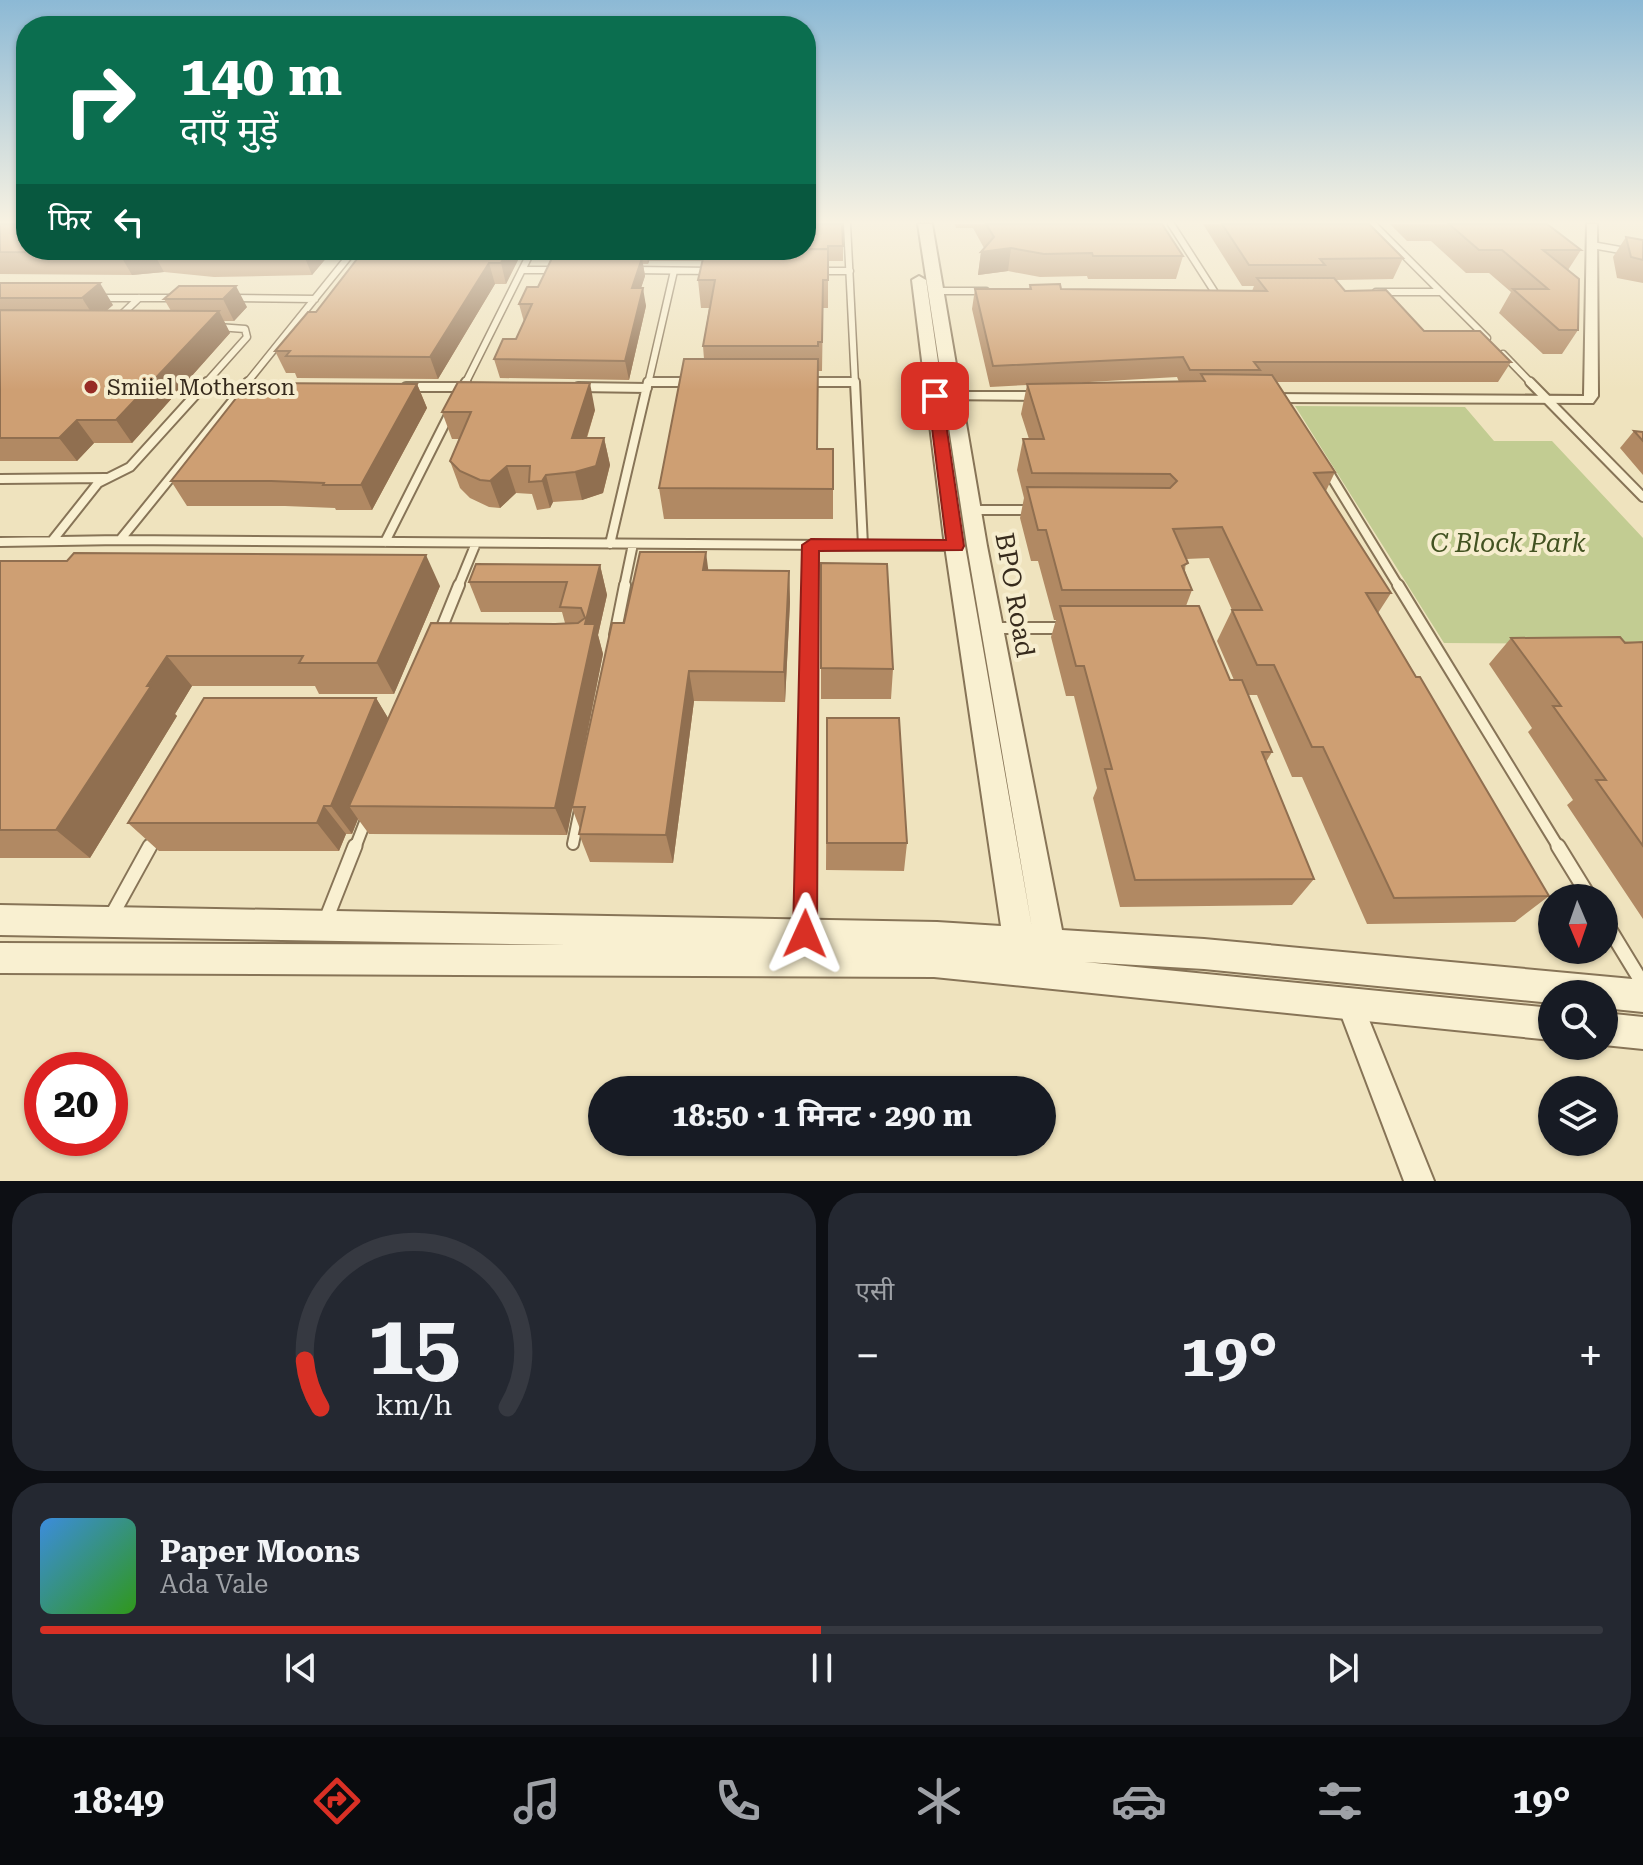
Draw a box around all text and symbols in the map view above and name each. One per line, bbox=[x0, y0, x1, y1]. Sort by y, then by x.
text: 140 m bbox=[180, 43, 342, 109]
icon: right bbox=[48, 48, 152, 152]
text: दाएँ मुड़ें bbox=[180, 110, 278, 152]
icon: left bbox=[107, 200, 151, 244]
text: फिर bbox=[48, 202, 91, 237]
pin bbox=[901, 362, 969, 430]
icon: arrive bbox=[913, 374, 957, 418]
place label: Smiiel Motherson bbox=[107, 375, 295, 400]
marker: Smiiel Motherson bbox=[82, 378, 100, 396]
park label: C Block Park bbox=[1430, 528, 1587, 558]
street label: BPO Road bbox=[989, 530, 1041, 660]
north arrow bbox=[1538, 884, 1618, 964]
map controls bbox=[1538, 884, 1618, 1156]
position arrow bbox=[763, 892, 847, 976]
button: search bbox=[1538, 980, 1618, 1060]
speed limit sign: 20 bbox=[24, 1052, 128, 1156]
button: layers bbox=[1538, 1076, 1618, 1156]
text: 18:50 · 1 मिनट · 290 m bbox=[672, 1098, 972, 1133]
text: एसी bbox=[856, 1276, 894, 1306]
text: 15 bbox=[367, 1297, 460, 1394]
text: 19° bbox=[1181, 1320, 1278, 1391]
text: − bbox=[856, 1330, 880, 1382]
text: + bbox=[1578, 1330, 1603, 1382]
text: km/h bbox=[375, 1388, 452, 1422]
text: Paper Moons bbox=[160, 1534, 360, 1569]
text: Ada Vale bbox=[160, 1569, 268, 1599]
icon: previous bbox=[279, 1646, 323, 1690]
icon: pause bbox=[800, 1646, 844, 1690]
icon: next bbox=[1321, 1646, 1365, 1690]
icon: directions bbox=[309, 1773, 365, 1829]
icon: music bbox=[509, 1773, 565, 1829]
icon: phone bbox=[710, 1773, 766, 1829]
icon: climate bbox=[911, 1773, 967, 1829]
icon: car bbox=[1111, 1773, 1167, 1829]
icon: filters bbox=[1312, 1773, 1368, 1829]
text: 18:49 bbox=[72, 1780, 164, 1822]
text: 19° bbox=[1512, 1780, 1571, 1822]

